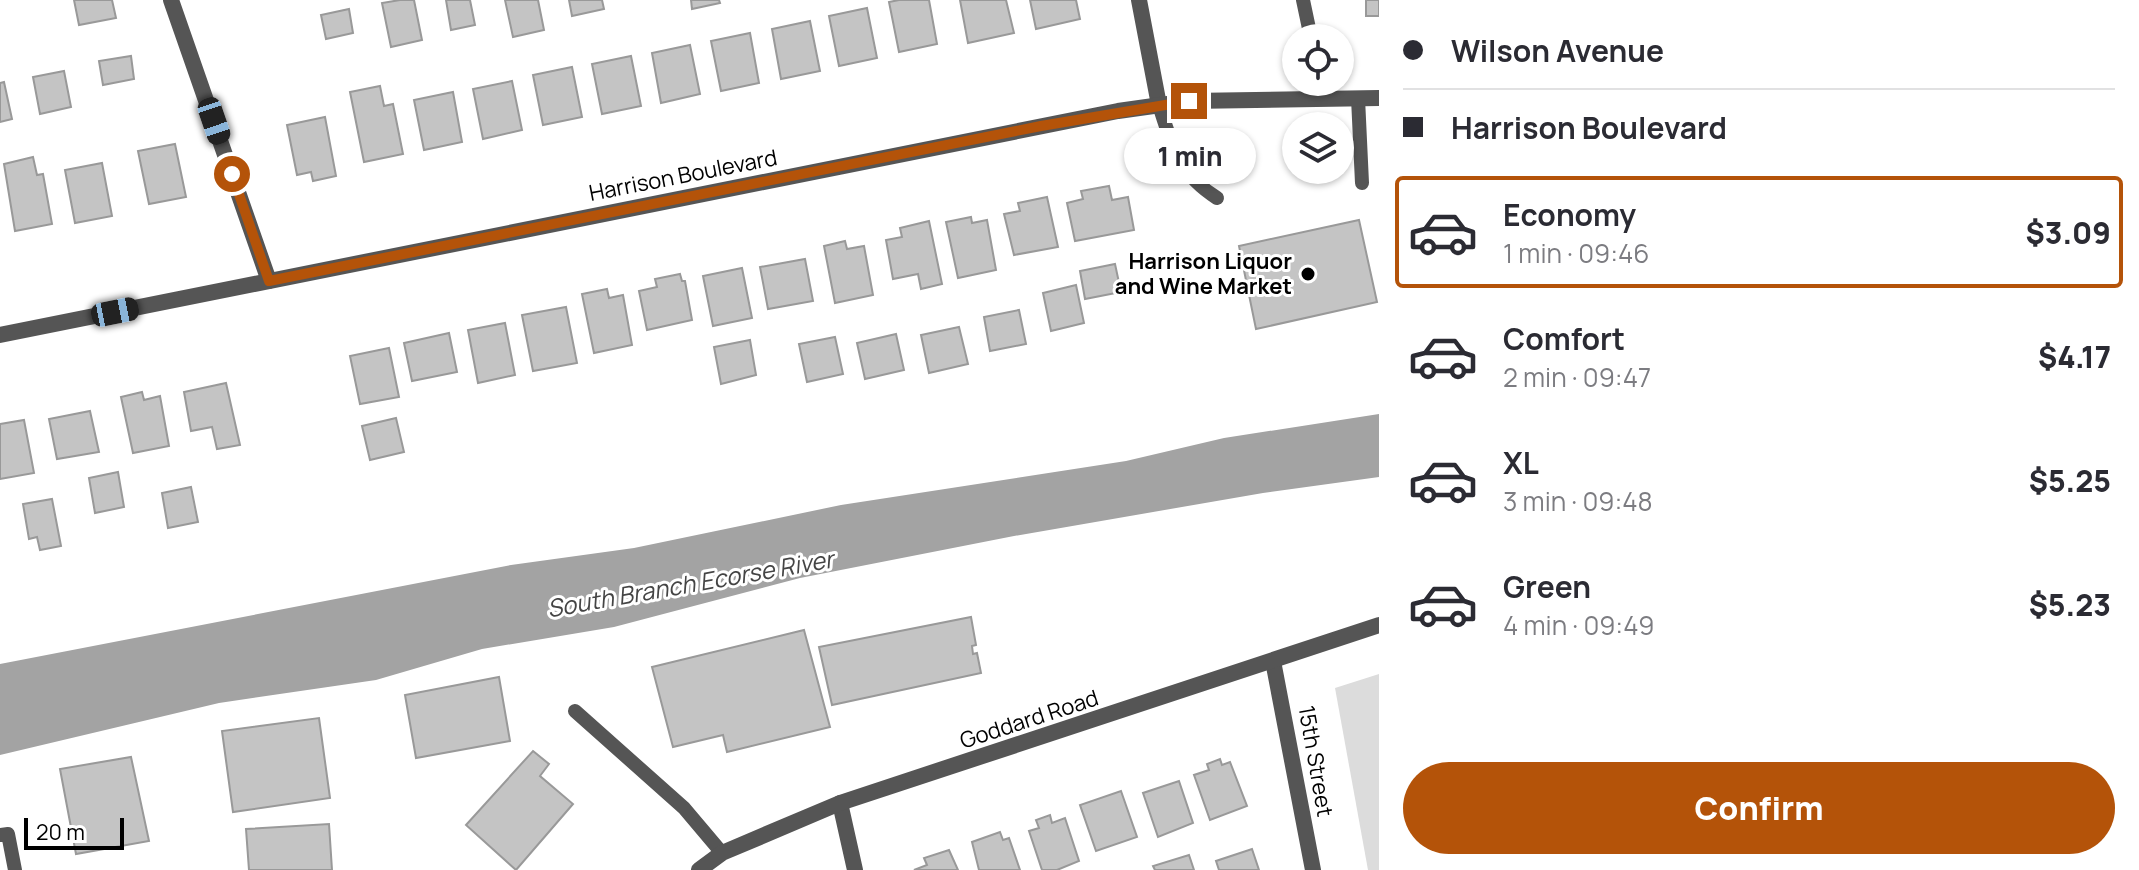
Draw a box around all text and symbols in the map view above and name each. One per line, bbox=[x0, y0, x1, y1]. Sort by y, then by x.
map controls bbox=[1282, 24, 1354, 184]
button: locate bbox=[1282, 24, 1354, 96]
text: Wilson Avenue bbox=[1451, 30, 1664, 71]
route end bbox=[1171, 83, 1207, 119]
car bbox=[195, 94, 233, 148]
text: Harrison Boulevard bbox=[1451, 107, 1727, 148]
button: layers bbox=[1282, 112, 1354, 184]
callout: 1 min bbox=[1123, 129, 1255, 185]
text: 1 min bbox=[1157, 138, 1223, 174]
street label: Harrison Boulevard bbox=[586, 142, 780, 208]
route start bbox=[214, 156, 250, 192]
text: Economy bbox=[1503, 194, 1636, 235]
icon: car bbox=[1407, 196, 1479, 268]
text: $3.09 bbox=[2026, 212, 2111, 253]
text: 1 min · 09:46 bbox=[1503, 235, 1649, 271]
place label: Harrison Liquor and Wine Market bbox=[1115, 246, 1292, 301]
marker: Harrison Liquor and Wine Market bbox=[1299, 265, 1317, 283]
car bbox=[89, 296, 141, 328]
text: Comfort bbox=[1503, 318, 1625, 359]
icon: car bbox=[1407, 320, 1479, 392]
text: $4.17 bbox=[2038, 336, 2111, 377]
text: 2 min · 09:47 bbox=[1503, 359, 1651, 395]
text: XL bbox=[1503, 442, 1539, 483]
icon: car bbox=[1407, 444, 1479, 516]
text: $5.25 bbox=[2029, 460, 2111, 501]
text: 3 min · 09:48 bbox=[1503, 483, 1653, 519]
water label: South Branch Ecorse River bbox=[544, 541, 839, 624]
text: Green bbox=[1503, 566, 1591, 607]
icon: car bbox=[1407, 568, 1479, 640]
text: $5.23 bbox=[2029, 584, 2111, 625]
text: 4 min · 09:49 bbox=[1503, 607, 1654, 643]
street label: Goddard Road bbox=[956, 682, 1102, 756]
street label: 15th Street bbox=[1291, 703, 1341, 819]
button: Confirm bbox=[1403, 762, 2115, 854]
scale bar bbox=[24, 814, 124, 850]
text: 20 m bbox=[36, 817, 85, 847]

